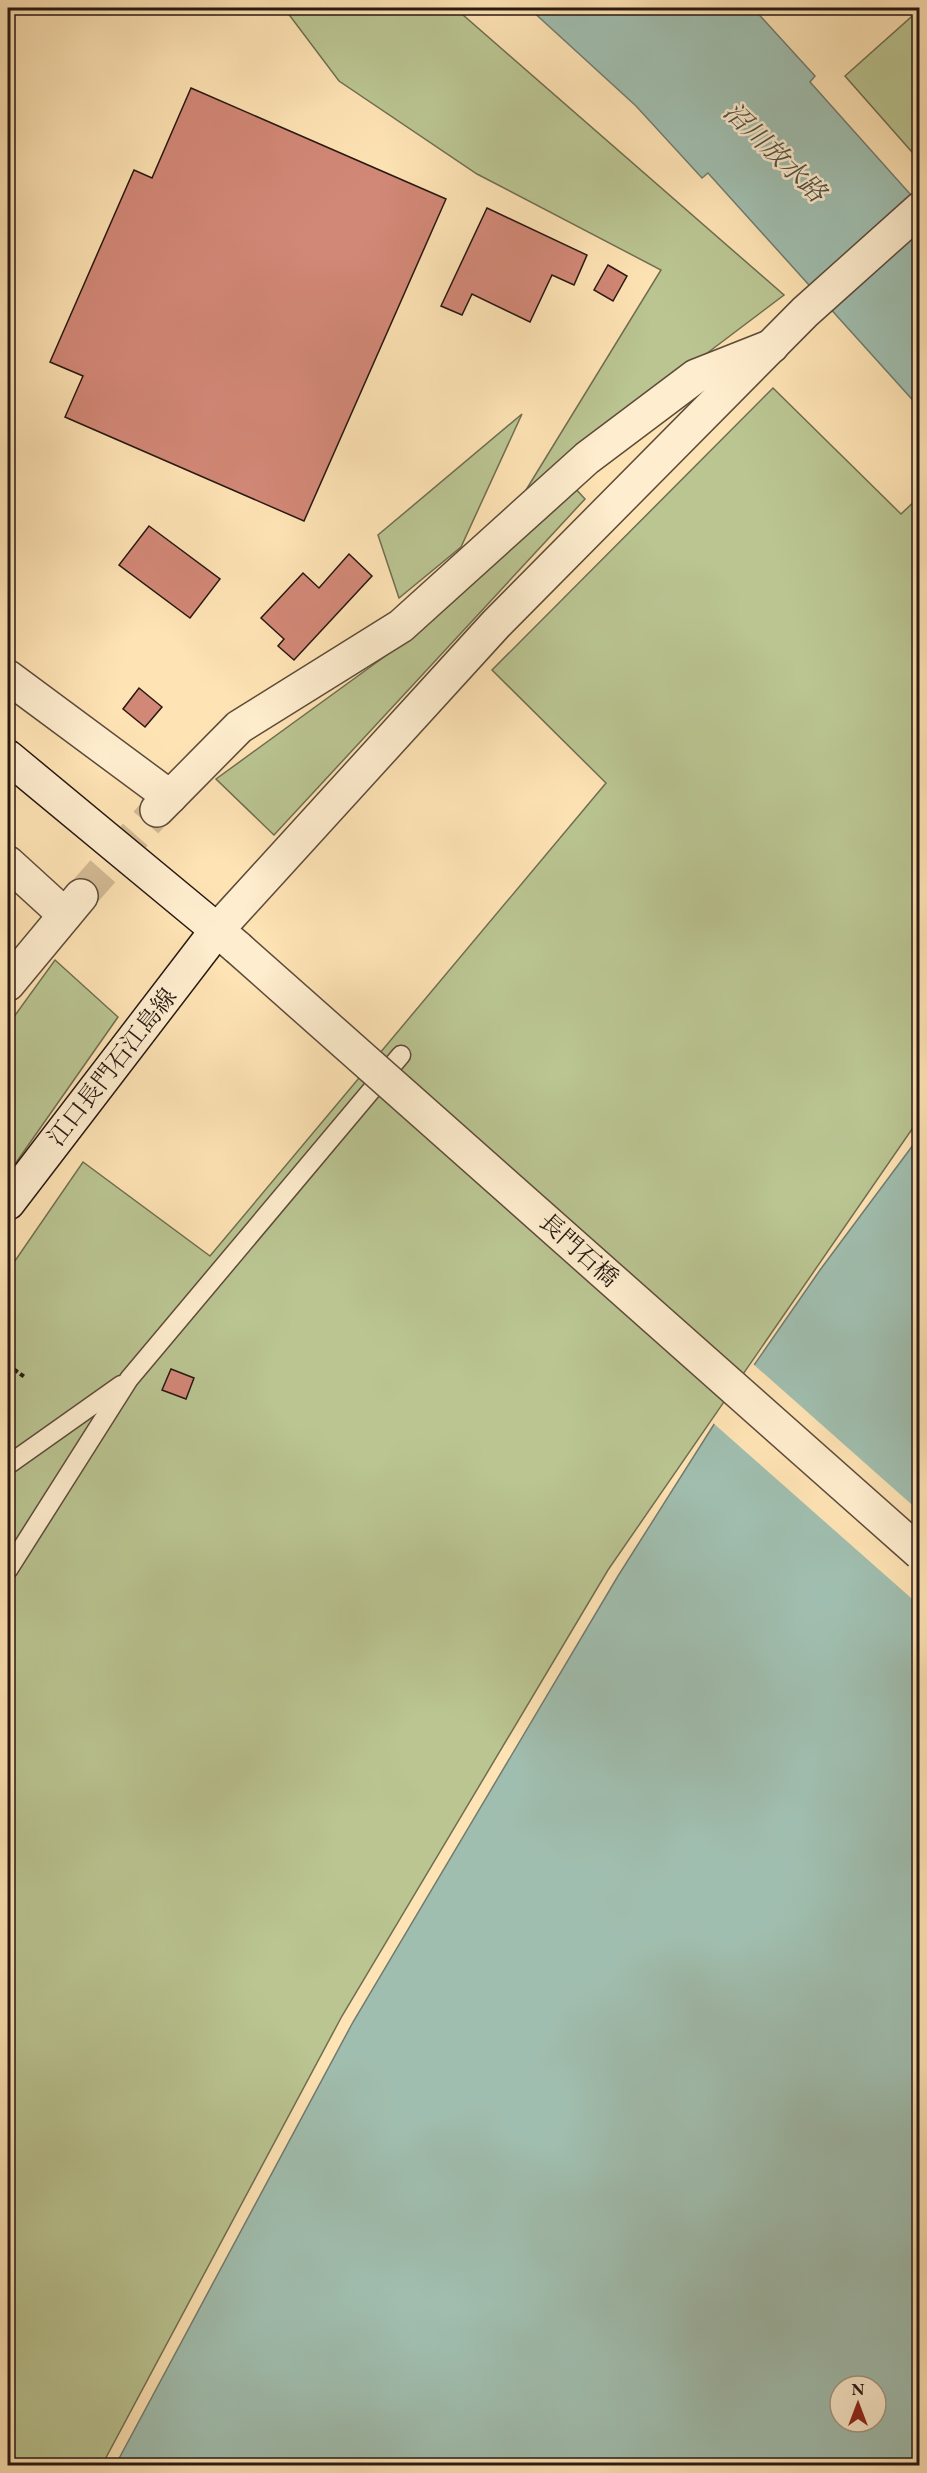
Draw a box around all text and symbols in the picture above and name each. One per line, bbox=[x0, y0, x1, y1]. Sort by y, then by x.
water label: 沼川放水路 bbox=[716, 95, 835, 211]
street label: 江口長門石江島線 bbox=[40, 982, 183, 1152]
street label: 長門石橋 bbox=[533, 1206, 625, 1293]
north arrow bbox=[828, 2374, 888, 2434]
text: N bbox=[852, 2379, 865, 2400]

